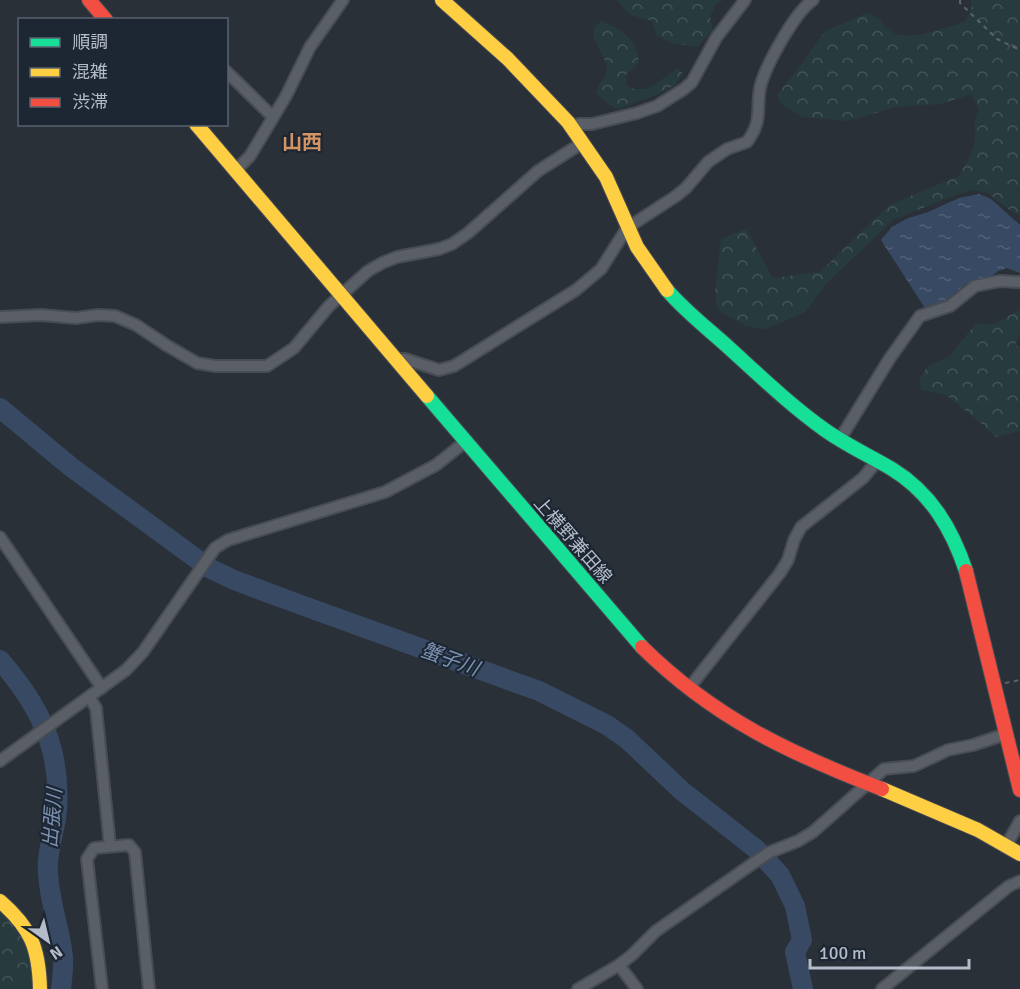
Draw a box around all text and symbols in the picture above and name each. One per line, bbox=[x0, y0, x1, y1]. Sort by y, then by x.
legend bbox=[18, 18, 228, 126]
text: 順調 bbox=[72, 31, 108, 53]
text: 混雑 bbox=[72, 61, 108, 83]
text: 渋滞 bbox=[72, 91, 108, 113]
district label: 山西 bbox=[282, 130, 322, 155]
street label: 上横野兼田線 bbox=[529, 492, 617, 588]
water label: 蟹子川 bbox=[417, 637, 484, 682]
water label: 出張川 bbox=[37, 785, 68, 849]
north arrow bbox=[18, 911, 78, 971]
scale bar bbox=[810, 932, 969, 970]
text: N bbox=[46, 941, 66, 964]
text: 100 m bbox=[819, 942, 866, 964]

